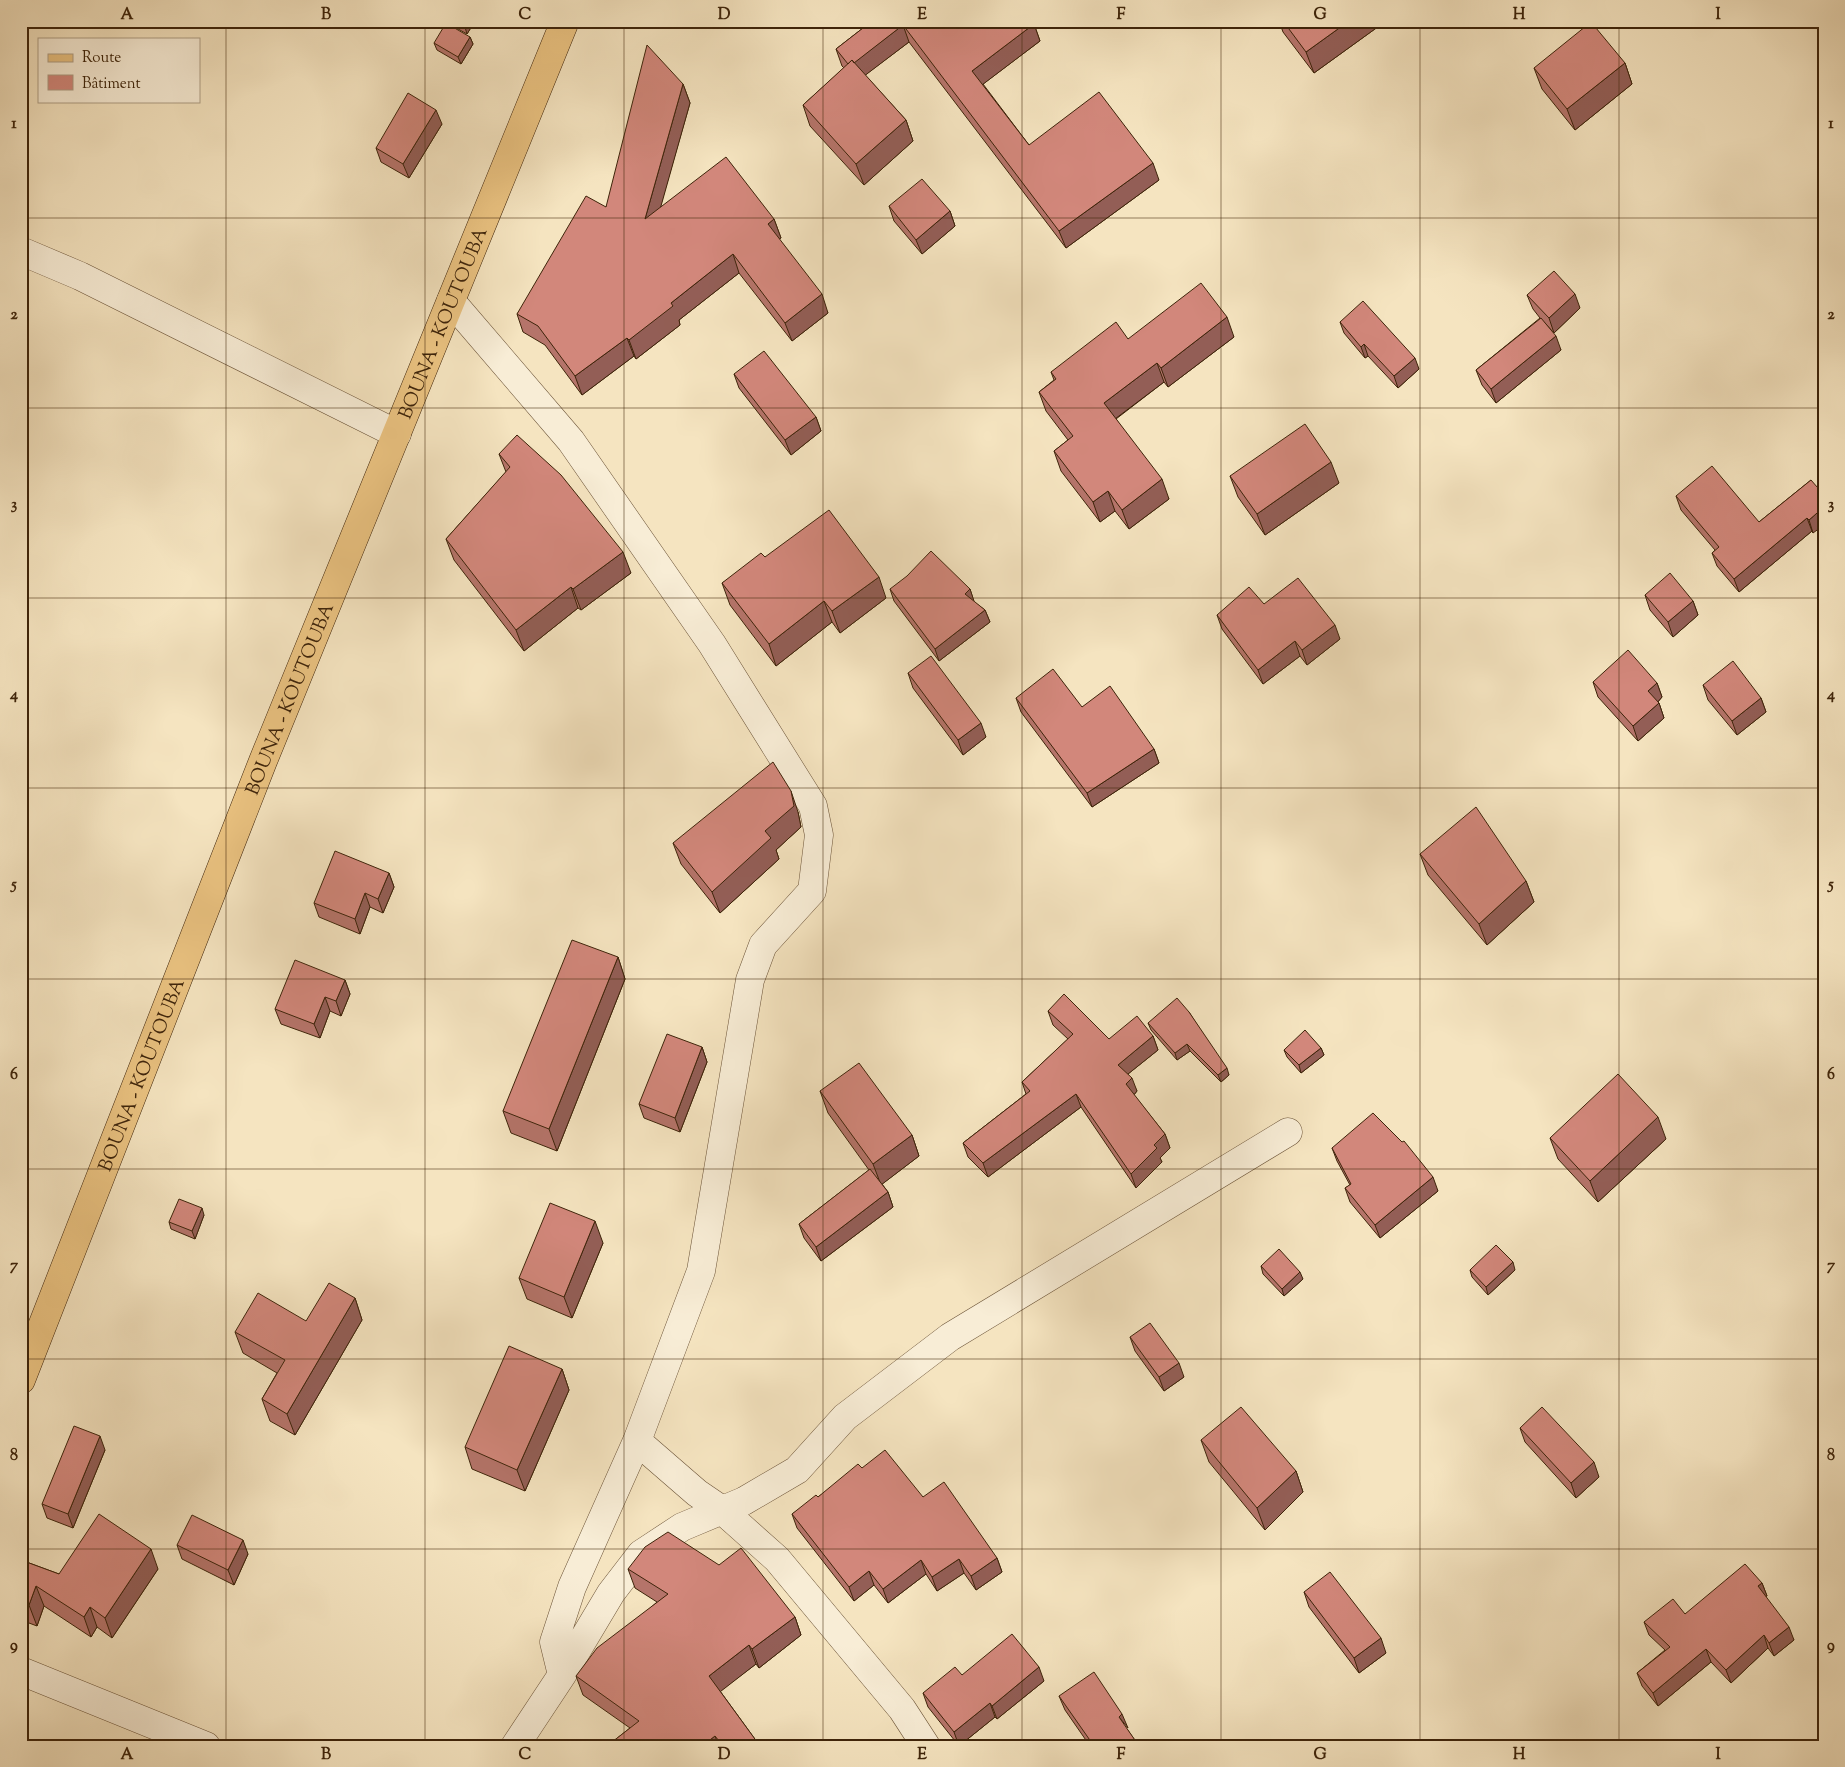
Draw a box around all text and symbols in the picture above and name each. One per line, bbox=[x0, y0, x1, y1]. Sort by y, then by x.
text: A bbox=[121, 4, 134, 27]
text: B bbox=[321, 4, 331, 27]
text: C bbox=[519, 4, 532, 27]
text: D bbox=[718, 4, 731, 27]
text: E bbox=[917, 4, 927, 27]
text: F bbox=[1117, 4, 1126, 27]
text: G bbox=[1313, 4, 1327, 27]
text: H bbox=[1513, 4, 1526, 27]
text: I bbox=[1715, 4, 1721, 27]
legend bbox=[38, 38, 200, 102]
text: Route bbox=[82, 48, 121, 69]
text: Bâtiment bbox=[82, 74, 141, 95]
text: 1 bbox=[11, 113, 17, 136]
text: 1 bbox=[1828, 113, 1834, 136]
street label: BOUNA - KOUTOUBA bbox=[393, 223, 496, 424]
text: 2 bbox=[10, 304, 18, 327]
text: 2 bbox=[1827, 304, 1835, 327]
text: 3 bbox=[11, 494, 18, 517]
text: 3 bbox=[1828, 494, 1835, 517]
street label: BOUNA - KOUTOUBA bbox=[240, 599, 342, 800]
text: 4 bbox=[9, 684, 18, 707]
text: 4 bbox=[1826, 684, 1835, 707]
text: 5 bbox=[9, 874, 17, 897]
text: 5 bbox=[1826, 874, 1834, 897]
street label: BOUNA - KOUTOUBA bbox=[93, 974, 193, 1176]
text: 6 bbox=[10, 1064, 18, 1087]
text: 6 bbox=[1827, 1064, 1835, 1087]
text: 7 bbox=[10, 1255, 19, 1278]
text: 7 bbox=[1827, 1255, 1836, 1278]
text: 8 bbox=[10, 1445, 18, 1468]
text: 8 bbox=[1827, 1445, 1835, 1468]
text: 9 bbox=[10, 1635, 18, 1658]
text: 9 bbox=[1827, 1635, 1835, 1658]
text: A bbox=[121, 1744, 134, 1767]
text: B bbox=[321, 1744, 331, 1767]
text: C bbox=[519, 1744, 532, 1767]
text: D bbox=[718, 1744, 731, 1767]
text: E bbox=[917, 1744, 927, 1767]
text: F bbox=[1117, 1744, 1126, 1767]
text: G bbox=[1313, 1744, 1327, 1767]
text: H bbox=[1513, 1744, 1526, 1767]
text: I bbox=[1715, 1744, 1721, 1767]

